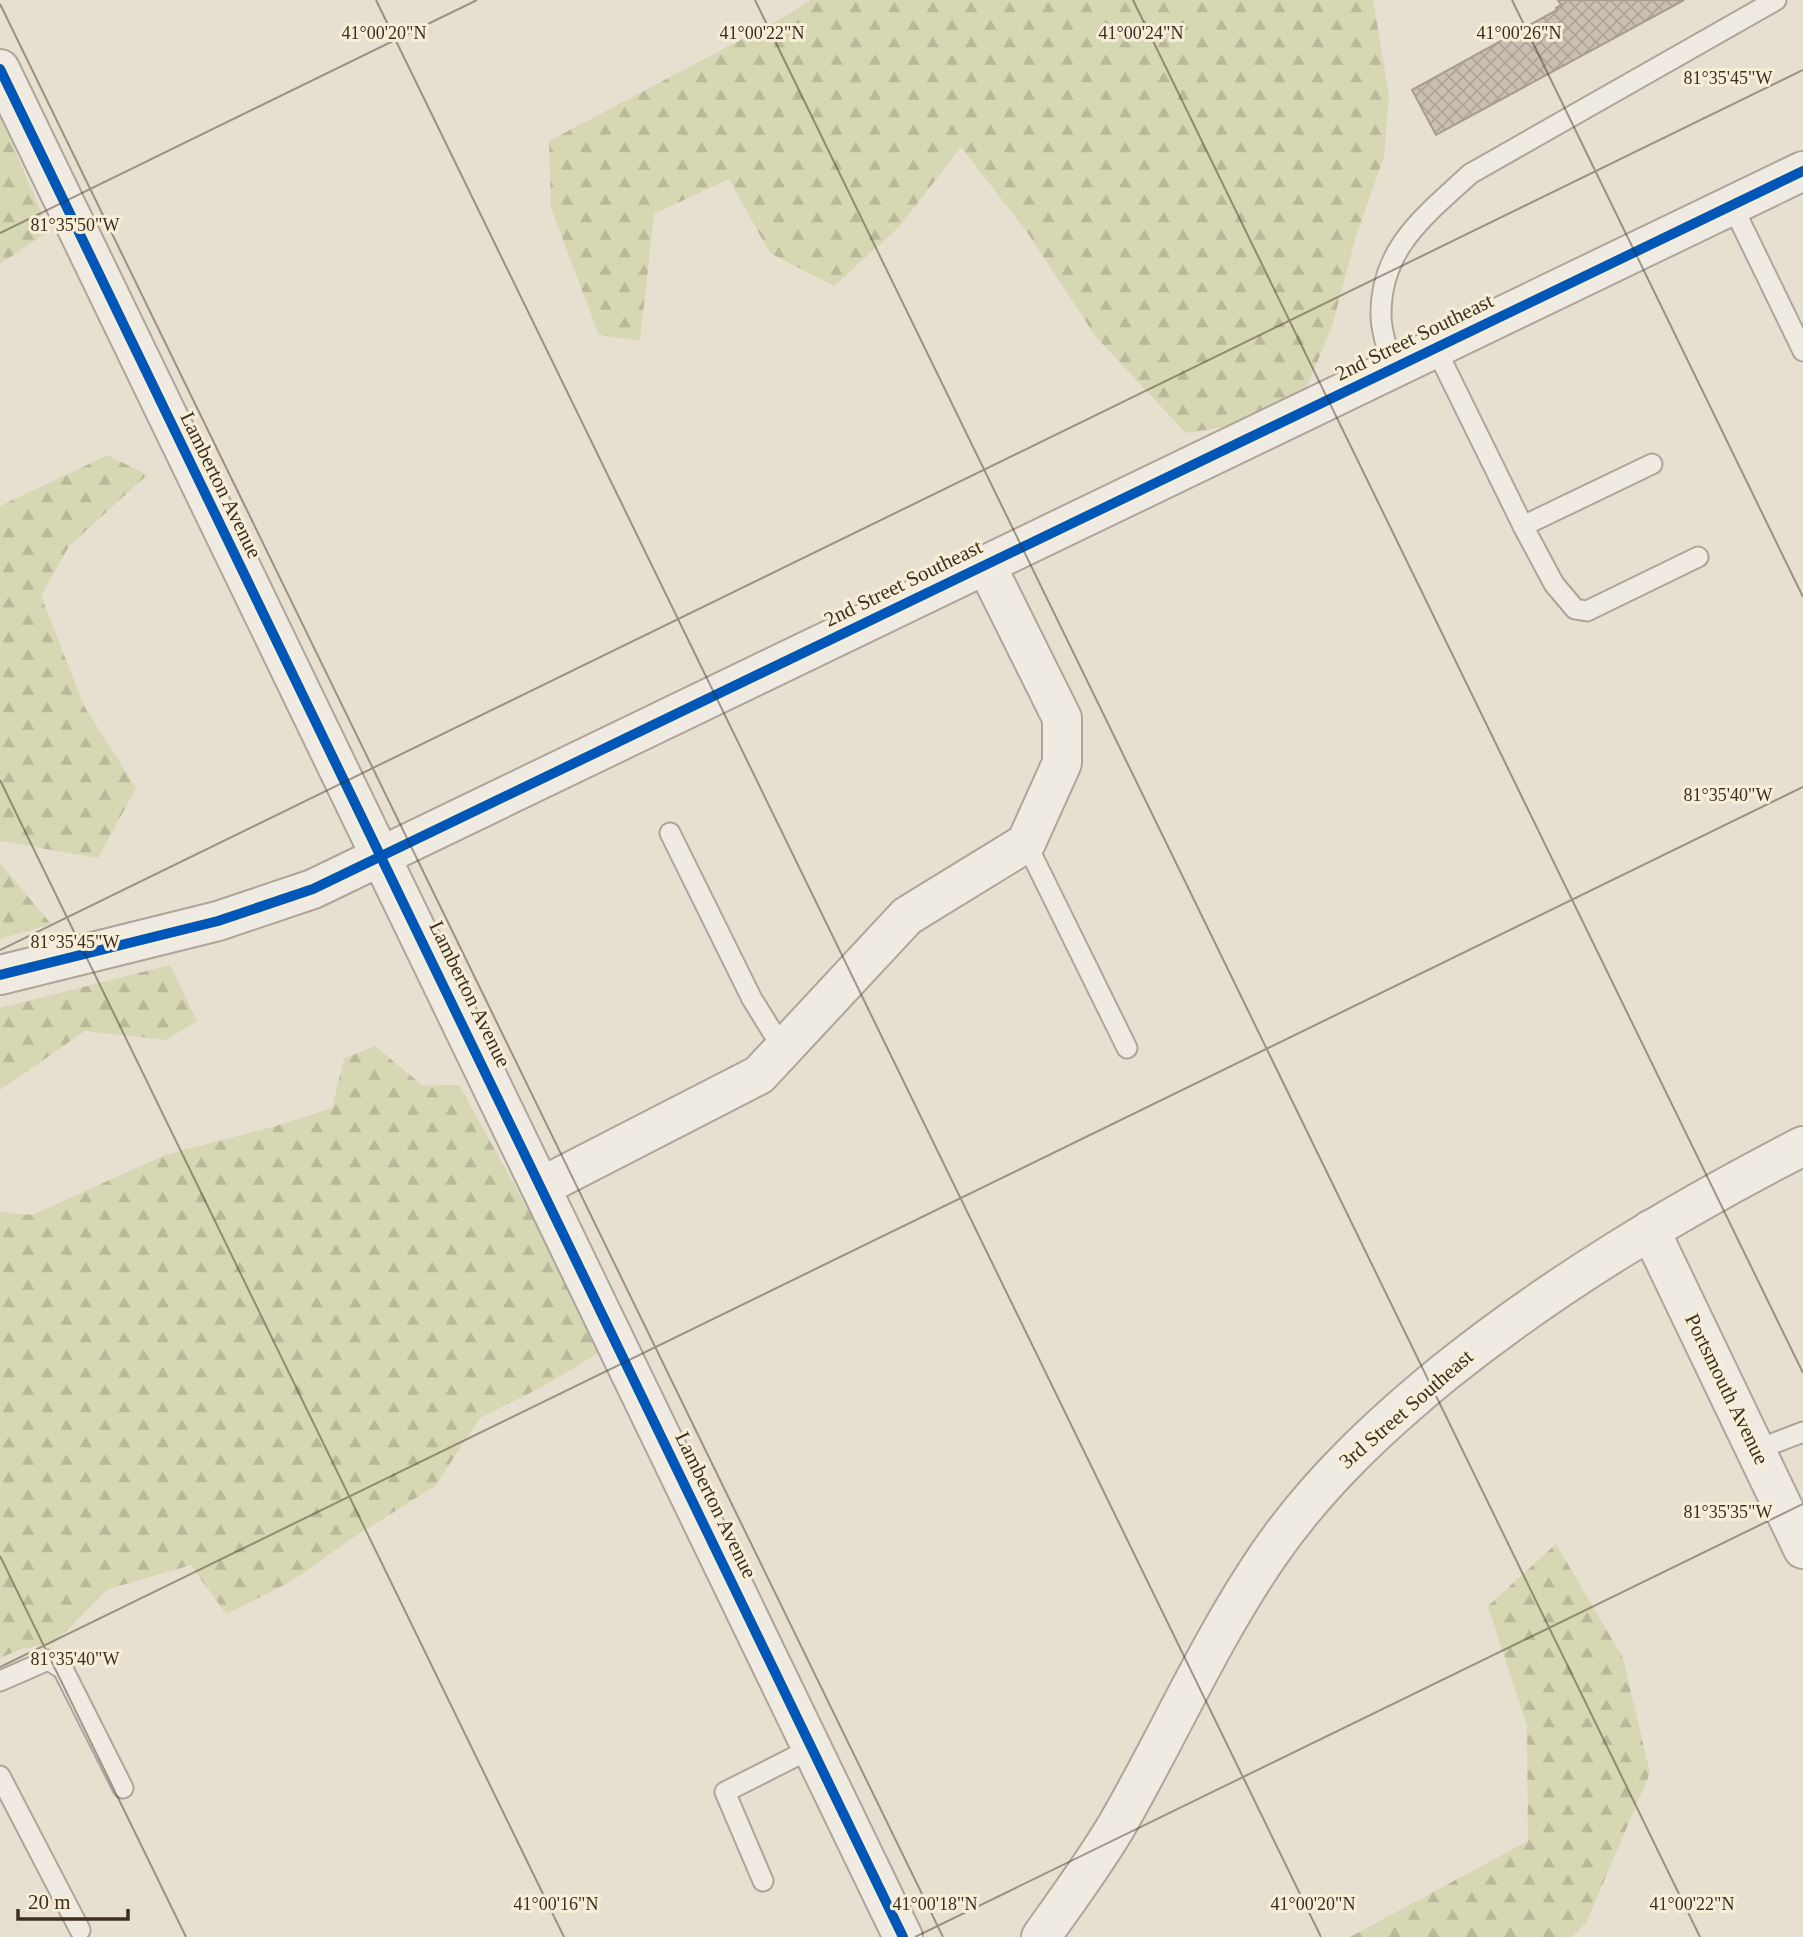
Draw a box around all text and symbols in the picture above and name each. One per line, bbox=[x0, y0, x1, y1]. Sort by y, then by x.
text: 41°00'20"N bbox=[342, 23, 426, 43]
text: 41°00'22"N bbox=[720, 23, 804, 43]
text: 41°00'24"N bbox=[1099, 23, 1183, 43]
text: 41°00'26"N bbox=[1477, 23, 1561, 43]
text: 81°35'45"W bbox=[1684, 68, 1772, 88]
text: 81°35'50"W bbox=[31, 215, 119, 235]
street label: 2nd Street Southeast bbox=[1331, 288, 1497, 386]
street label: Lamberton Avenue bbox=[175, 408, 267, 562]
street label: 2nd Street Southeast bbox=[820, 534, 986, 632]
text: 81°35'40"W bbox=[1684, 785, 1772, 805]
street label: Lamberton Avenue bbox=[424, 917, 516, 1071]
text: 81°35'45"W bbox=[31, 932, 119, 952]
street label: Portsmouth Avenue bbox=[1680, 1310, 1774, 1468]
street label: 3rd Street Southeast bbox=[1334, 1344, 1478, 1474]
street label: Lamberton Avenue bbox=[670, 1428, 762, 1582]
text: 81°35'35"W bbox=[1684, 1502, 1772, 1522]
text: 81°35'40"W bbox=[31, 1649, 119, 1669]
scale bar bbox=[18, 1878, 128, 1922]
text: 20 m bbox=[28, 1890, 71, 1914]
text: 41°00'16"N bbox=[514, 1894, 598, 1914]
text: 41°00'18"N bbox=[893, 1894, 977, 1914]
text: 41°00'20"N bbox=[1271, 1894, 1355, 1914]
text: 41°00'22"N bbox=[1650, 1894, 1734, 1914]

